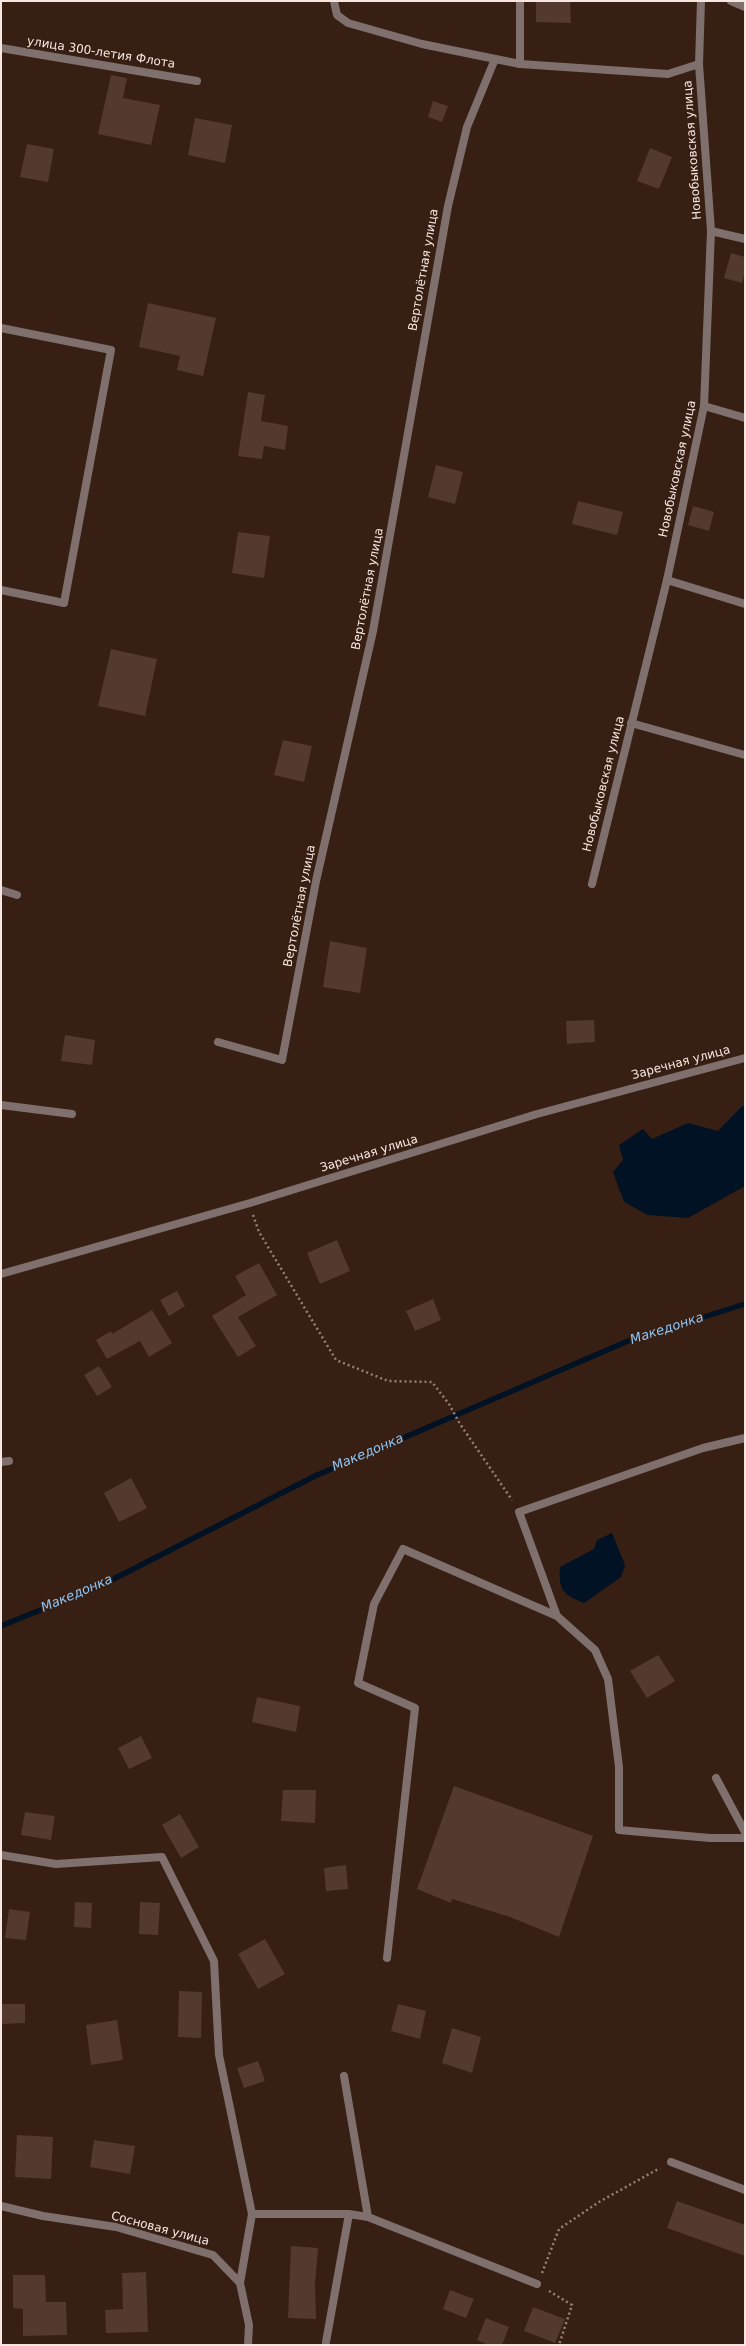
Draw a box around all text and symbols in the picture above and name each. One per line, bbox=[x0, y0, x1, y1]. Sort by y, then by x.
street label: улица 300-летия Флота bbox=[26, 34, 176, 72]
street label: Новобыковская улица bbox=[681, 80, 705, 220]
street label: Вертолётная улица bbox=[406, 208, 442, 332]
street label: Новобыковская улица bbox=[656, 399, 700, 539]
street label: Вертолётная улица bbox=[349, 527, 387, 651]
street label: Новобыковская улица bbox=[580, 715, 628, 853]
street label: Вертолётная улица bbox=[281, 844, 319, 968]
street label: Заречная улица bbox=[630, 1043, 732, 1083]
street label: Заречная улица bbox=[318, 1132, 420, 1176]
water label: Македонка bbox=[628, 1310, 706, 1348]
water label: Македонка bbox=[330, 1431, 406, 1475]
water label: Македонка bbox=[39, 1572, 115, 1616]
street label: Сосновая улица bbox=[109, 2209, 211, 2249]

